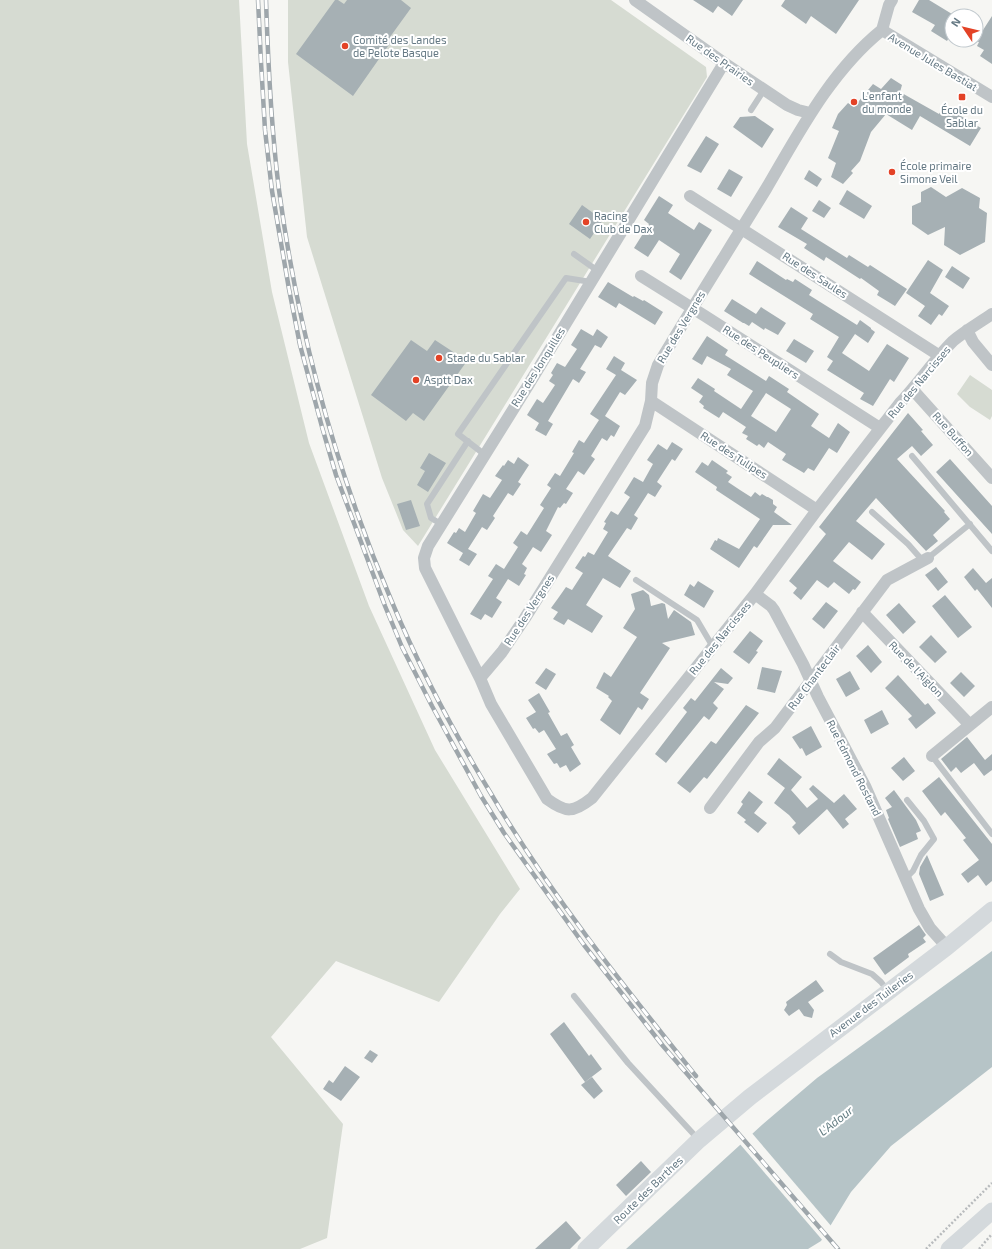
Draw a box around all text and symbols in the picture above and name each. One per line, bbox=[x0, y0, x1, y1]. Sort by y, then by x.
north arrow bbox=[944, 8, 984, 48]
text: N bbox=[948, 15, 963, 29]
street label: Avenue Jules Bastiat bbox=[886, 30, 980, 93]
street label: Rue des Prairies bbox=[684, 31, 757, 88]
place label: Comité des Landes de Pelote Basque bbox=[353, 33, 447, 59]
marker: Comité des Landes de Pelote Basque bbox=[340, 41, 350, 51]
place label: L'enfant du monde bbox=[862, 89, 912, 115]
marker: École du Sablar bbox=[957, 92, 967, 102]
marker: L'enfant du monde bbox=[849, 97, 859, 107]
place label: École du Sablar bbox=[941, 103, 983, 129]
place label: École primaire Simone Veil bbox=[900, 159, 972, 185]
marker: École primaire Simone Veil bbox=[887, 167, 897, 177]
place label: Racing Club de Dax bbox=[594, 209, 653, 235]
marker: Racing Club de Dax bbox=[581, 217, 591, 227]
street label: Rue des Saules bbox=[780, 249, 851, 301]
street label: Rue des Vergnes bbox=[654, 288, 707, 365]
street label: Rue des Peupliers bbox=[721, 322, 802, 381]
street label: Rue des Jonquilles bbox=[508, 324, 567, 409]
street label: Rue des Narcisses bbox=[885, 343, 953, 421]
place label: Stade du Sablar bbox=[447, 351, 526, 364]
marker: Stade du Sablar bbox=[434, 353, 444, 363]
place label: Asptt Dax bbox=[424, 373, 473, 386]
marker: Asptt Dax bbox=[411, 375, 421, 385]
street label: Rue Buffon bbox=[930, 409, 977, 458]
street label: Rue des Tulipes bbox=[698, 428, 770, 481]
street label: Rue des Vergnes bbox=[501, 571, 557, 648]
street label: Rue des Narcisses bbox=[686, 598, 753, 677]
street label: Rue de l'Aiglon bbox=[886, 638, 946, 699]
street label: Rue Chanteclair bbox=[785, 641, 843, 712]
street label: Rue Edmond Rostand bbox=[824, 717, 884, 818]
street label: Avenue des Tuileries bbox=[826, 968, 915, 1039]
water label: L'Adour bbox=[815, 1102, 856, 1138]
street label: Route des Barthes bbox=[610, 1153, 685, 1226]

